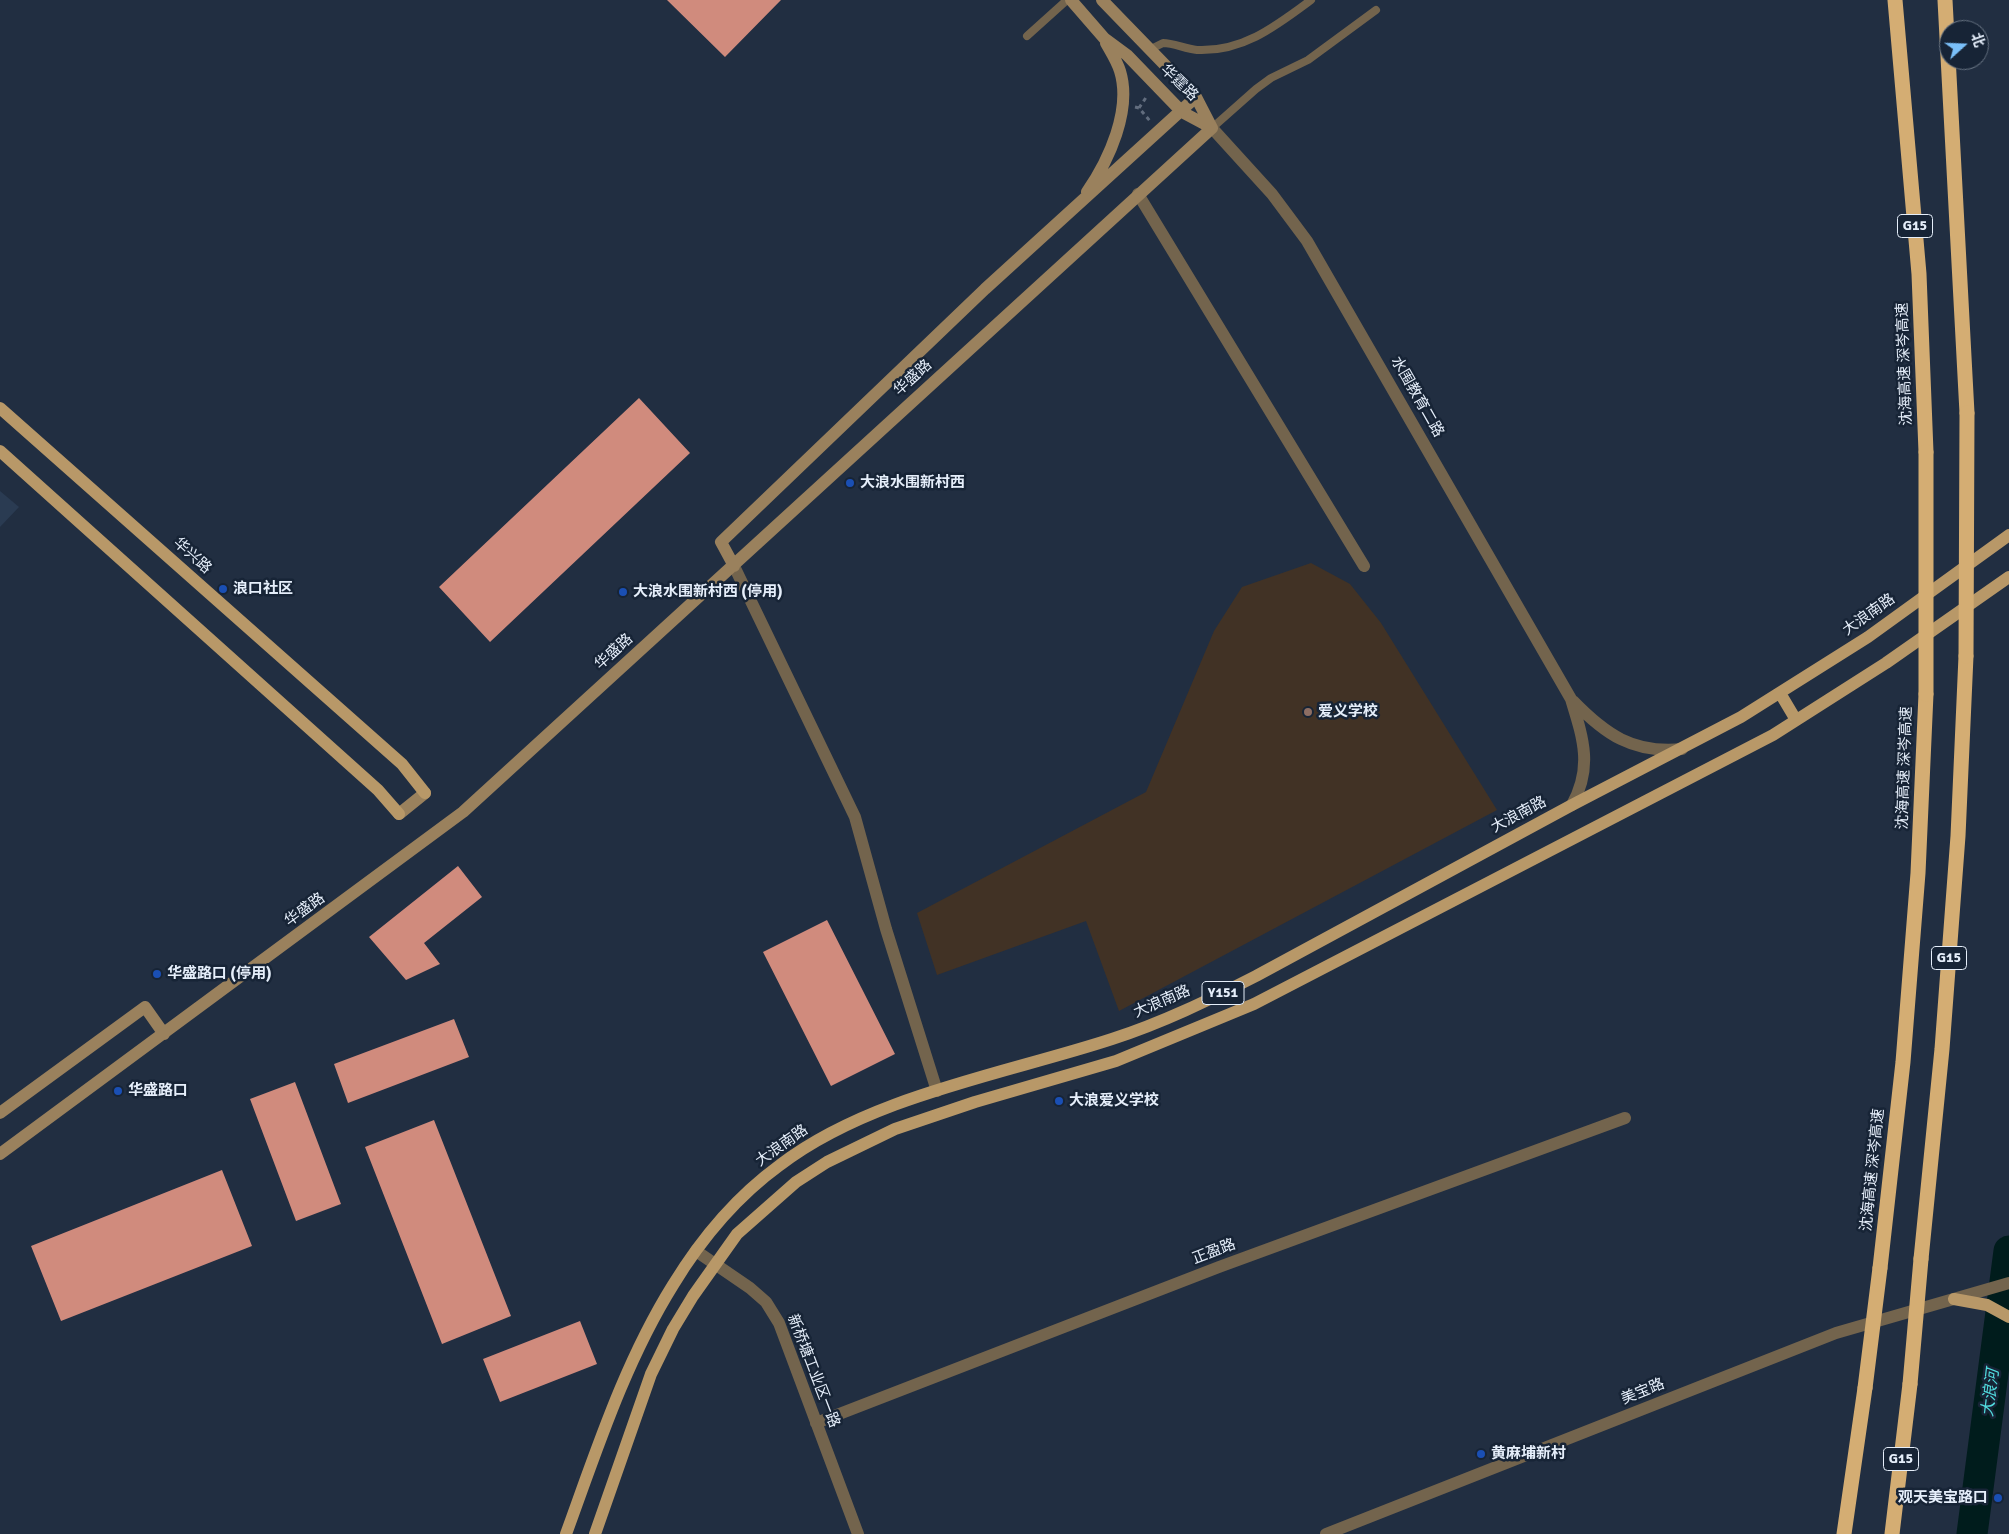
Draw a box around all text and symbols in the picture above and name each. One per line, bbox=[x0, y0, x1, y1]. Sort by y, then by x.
north arrow bbox=[1939, 20, 1989, 70]
text: 北 bbox=[1967, 31, 1988, 50]
street label: 华霆路 bbox=[1157, 61, 1201, 105]
road number: G15 bbox=[1898, 215, 1932, 238]
street label: 沈海高速 深岑高速 bbox=[1894, 302, 1916, 426]
street label: 水围教育二路 bbox=[1387, 354, 1447, 440]
street label: 华盛路 bbox=[890, 356, 936, 400]
place label: 大浪水围新村西 bbox=[860, 474, 965, 492]
marker: 大浪水围新村西 bbox=[844, 477, 856, 489]
street label: 华兴路 bbox=[169, 534, 215, 578]
place label: 浪口社区 bbox=[233, 580, 293, 598]
marker: 浪口社区 bbox=[217, 583, 229, 595]
place label: 大浪水围新村西 (停用) bbox=[633, 583, 783, 601]
marker: 大浪水围新村西 (停用) bbox=[617, 586, 629, 598]
street label: 大浪南路 bbox=[1839, 590, 1899, 640]
street label: 华盛路 bbox=[591, 630, 637, 674]
place label: 爱义学校 bbox=[1318, 703, 1378, 721]
marker: 爱义学校 bbox=[1302, 706, 1314, 718]
street label: 沈海高速 深岑高速 bbox=[1894, 706, 1916, 830]
street label: 大浪南路 bbox=[1488, 793, 1550, 837]
street label: 华盛路 bbox=[282, 889, 328, 931]
road number: G15 bbox=[1932, 946, 1966, 970]
place label: 华盛路口 (停用) bbox=[167, 965, 272, 983]
marker: 华盛路口 (停用) bbox=[151, 968, 163, 980]
road number: Y151 bbox=[1202, 981, 1244, 1004]
street label: 大浪南路 bbox=[1131, 982, 1193, 1022]
place label: 华盛路口 bbox=[128, 1082, 188, 1100]
marker: 华盛路口 bbox=[112, 1085, 124, 1097]
place label: 大浪爱义学校 bbox=[1069, 1092, 1159, 1110]
marker: 大浪爱义学校 bbox=[1053, 1095, 1065, 1107]
street label: 沈海高速 深岑高速 bbox=[1858, 1108, 1888, 1232]
street label: 大浪南路 bbox=[752, 1121, 812, 1171]
street label: 正盈路 bbox=[1190, 1236, 1238, 1268]
street label: 新桥塘工业区一路 bbox=[783, 1312, 843, 1430]
water label: 大浪河 bbox=[1979, 1368, 2003, 1418]
street label: 美宝路 bbox=[1619, 1375, 1667, 1409]
place label: 黄麻埔新村 bbox=[1491, 1445, 1566, 1463]
marker: 黄麻埔新村 bbox=[1475, 1448, 1487, 1460]
road number: G15 bbox=[1884, 1448, 1918, 1470]
place label: 观天美宝路口 bbox=[1898, 1489, 1988, 1507]
marker: 观天美宝路口 bbox=[1992, 1492, 2004, 1504]

